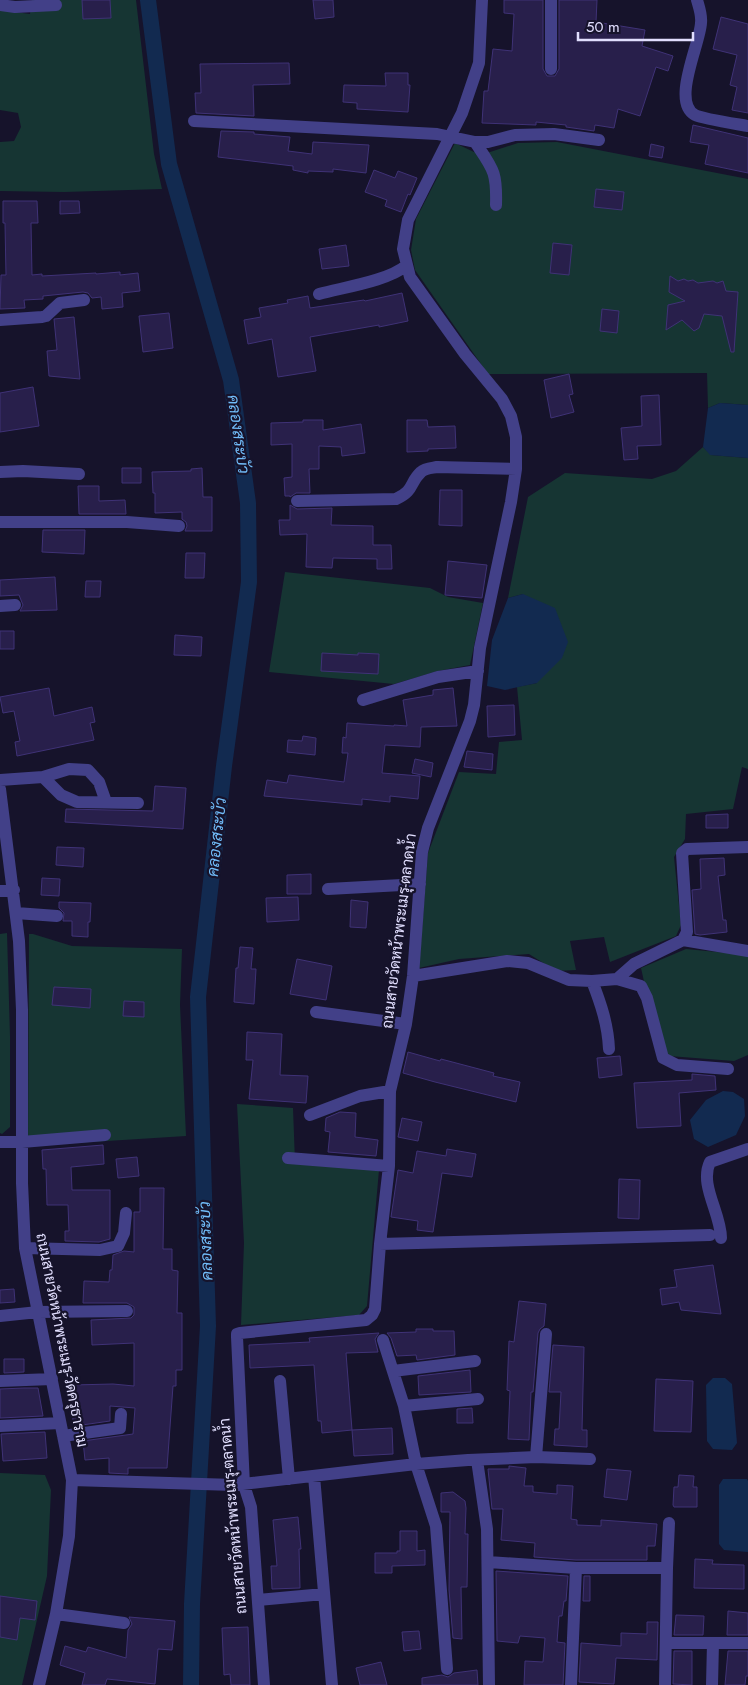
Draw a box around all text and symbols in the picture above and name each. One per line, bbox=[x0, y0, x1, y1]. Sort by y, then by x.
scale bar bbox=[578, 10, 693, 42]
text: 50 m bbox=[586, 16, 620, 38]
water label: คลองสระบัว bbox=[222, 393, 255, 475]
water label: คลองสระบัว bbox=[201, 796, 232, 878]
street label: ถนนสายวัดหน้าพระเมรุ-ตลาดน้ำ bbox=[374, 832, 422, 1030]
water label: คลองสระบัว bbox=[193, 1201, 218, 1281]
street label: ถนนสายวัดหน้าพระเมรุ-วัดครุธาราม bbox=[30, 1231, 94, 1449]
street label: ถนนสายวัดหน้าพระเมรุ-ตลาดน้ำ bbox=[211, 1417, 253, 1615]

